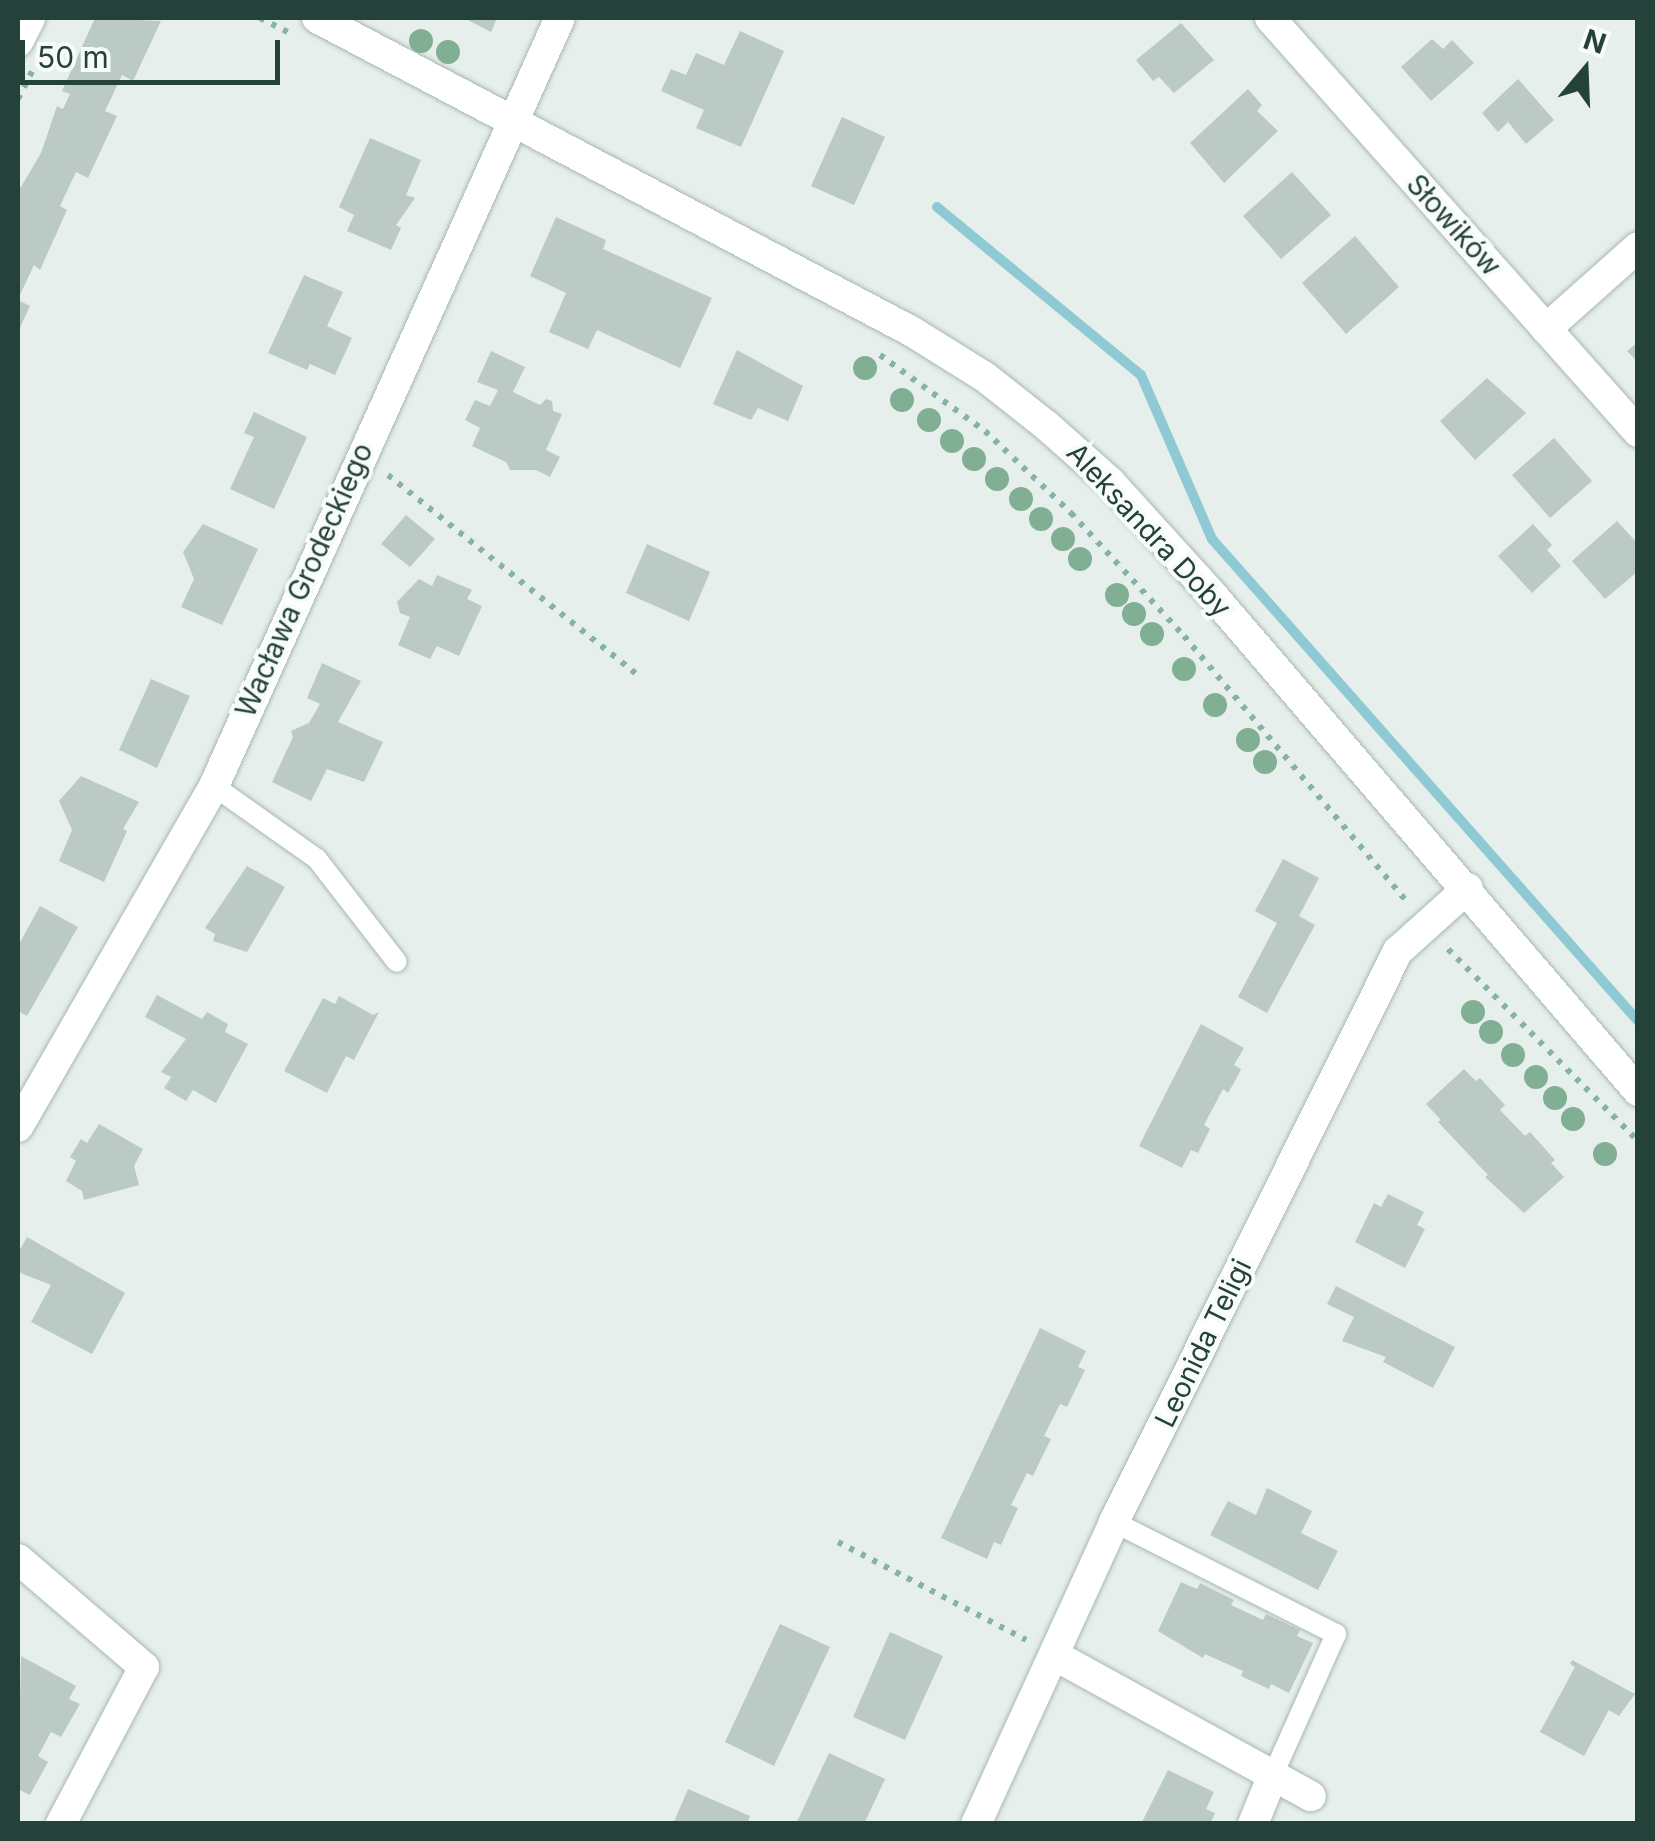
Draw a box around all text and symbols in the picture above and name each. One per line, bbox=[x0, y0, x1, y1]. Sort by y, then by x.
scale bar bbox=[25, 20, 285, 82]
north arrow bbox=[1535, 20, 1635, 120]
text: N bbox=[1579, 22, 1610, 61]
text: 50 m bbox=[37, 39, 109, 75]
street label: Słowików bbox=[1400, 167, 1508, 283]
street label: Aleksandra Doby bbox=[1060, 436, 1238, 624]
street label: Wacława Grodeckiego bbox=[228, 438, 380, 722]
street label: Leonida Teligi bbox=[1148, 1254, 1258, 1432]

